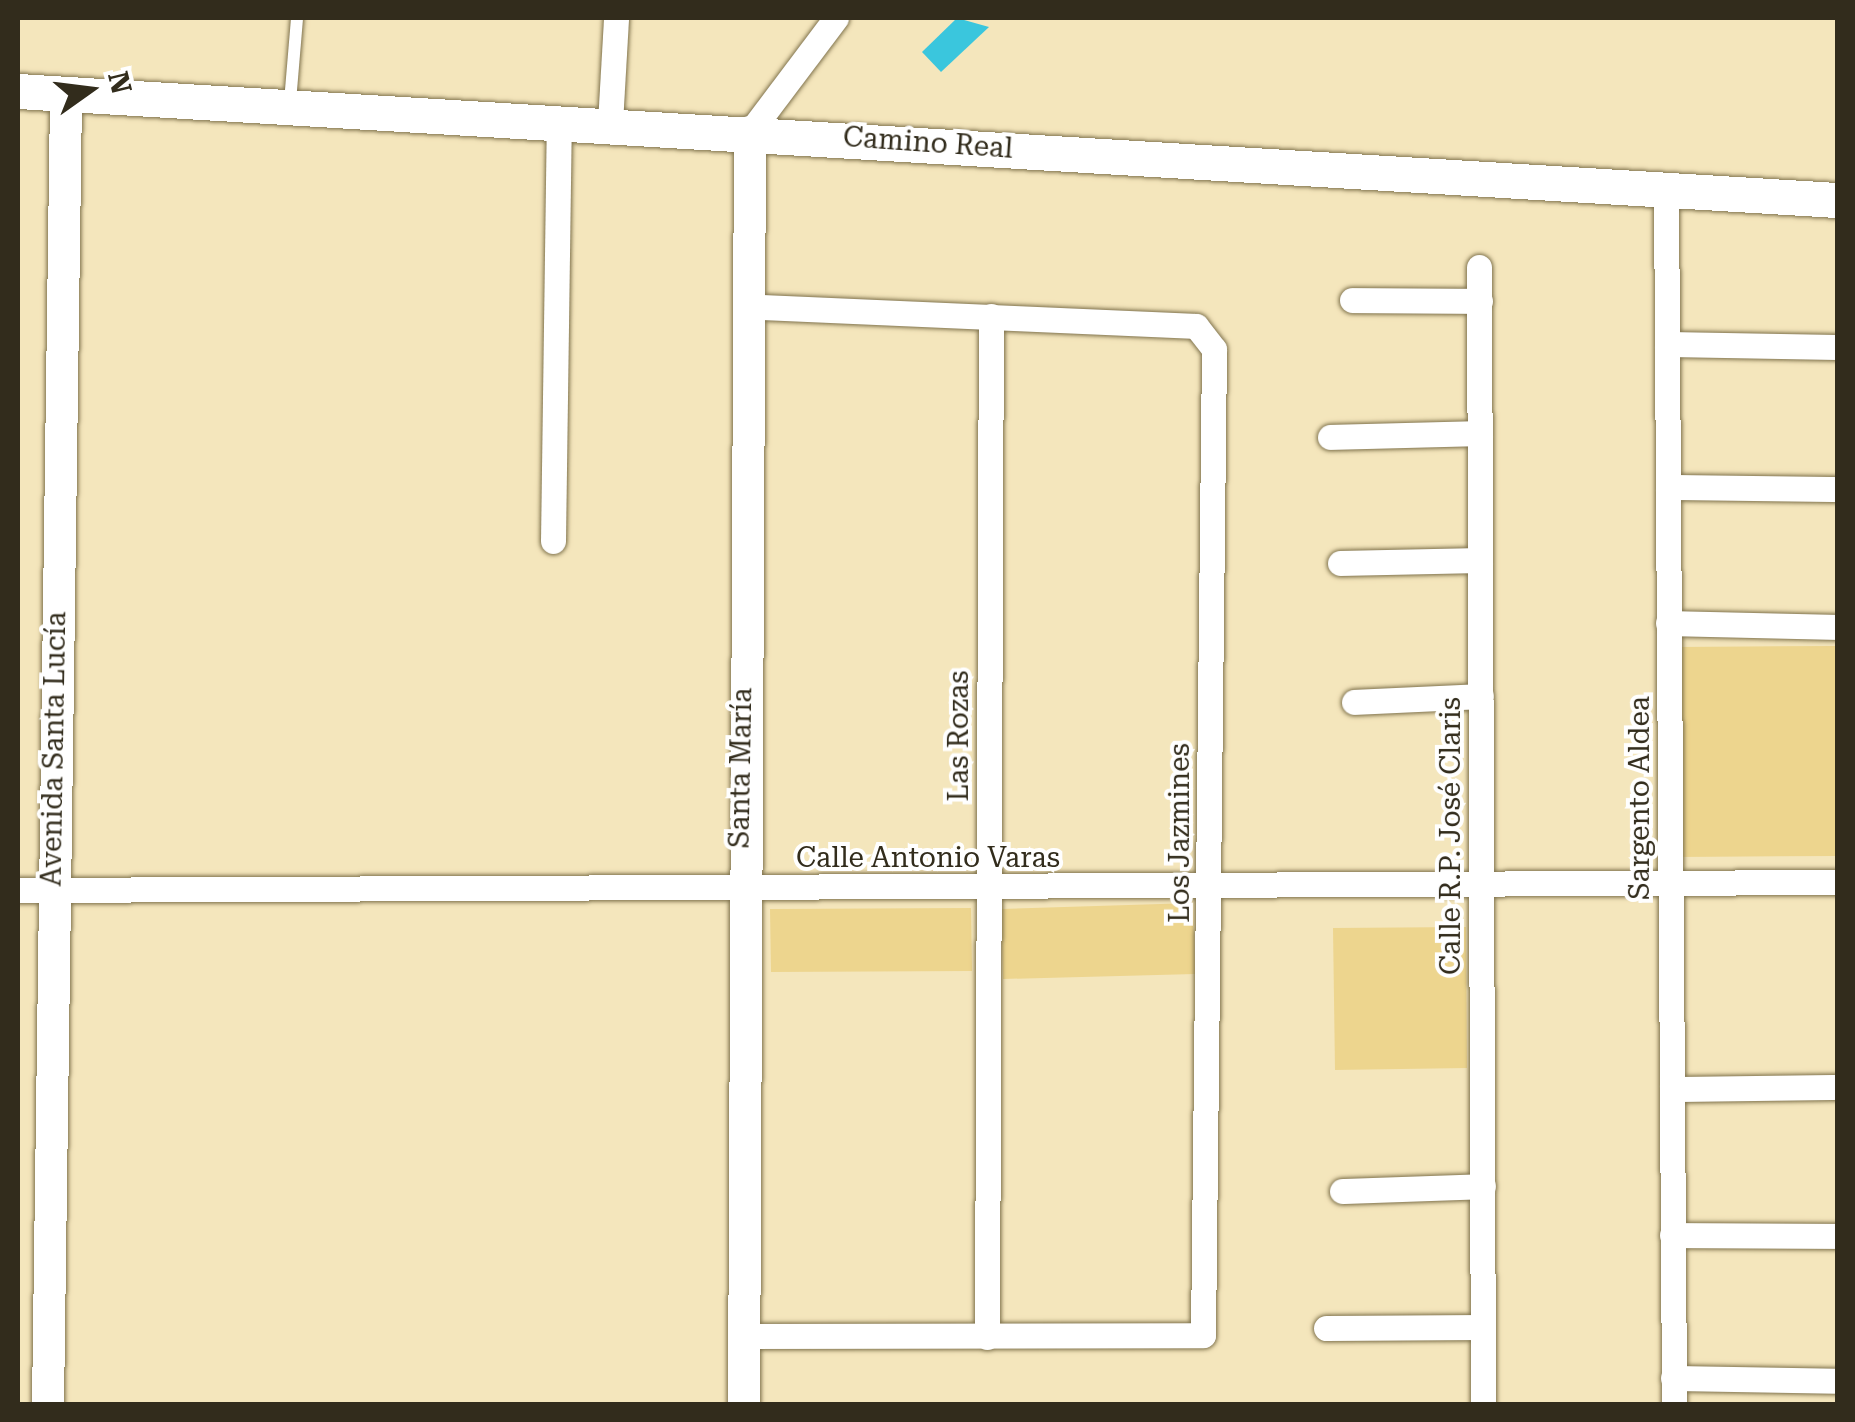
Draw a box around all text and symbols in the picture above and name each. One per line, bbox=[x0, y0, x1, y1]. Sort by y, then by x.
north arrow bbox=[40, 40, 140, 140]
text: N bbox=[101, 68, 138, 97]
street label: Camino Real bbox=[842, 120, 1014, 166]
street label: Avenida Santa Lucía bbox=[35, 611, 73, 887]
street label: Las Rozas bbox=[942, 670, 976, 802]
street label: Santa María bbox=[723, 687, 759, 849]
street label: Sargento Aldea bbox=[1623, 696, 1657, 900]
street label: Calle R.P. José Claris bbox=[1434, 697, 1468, 975]
street label: Los Jazmines bbox=[1163, 743, 1197, 923]
street label: Calle Antonio Varas bbox=[796, 841, 1060, 875]

